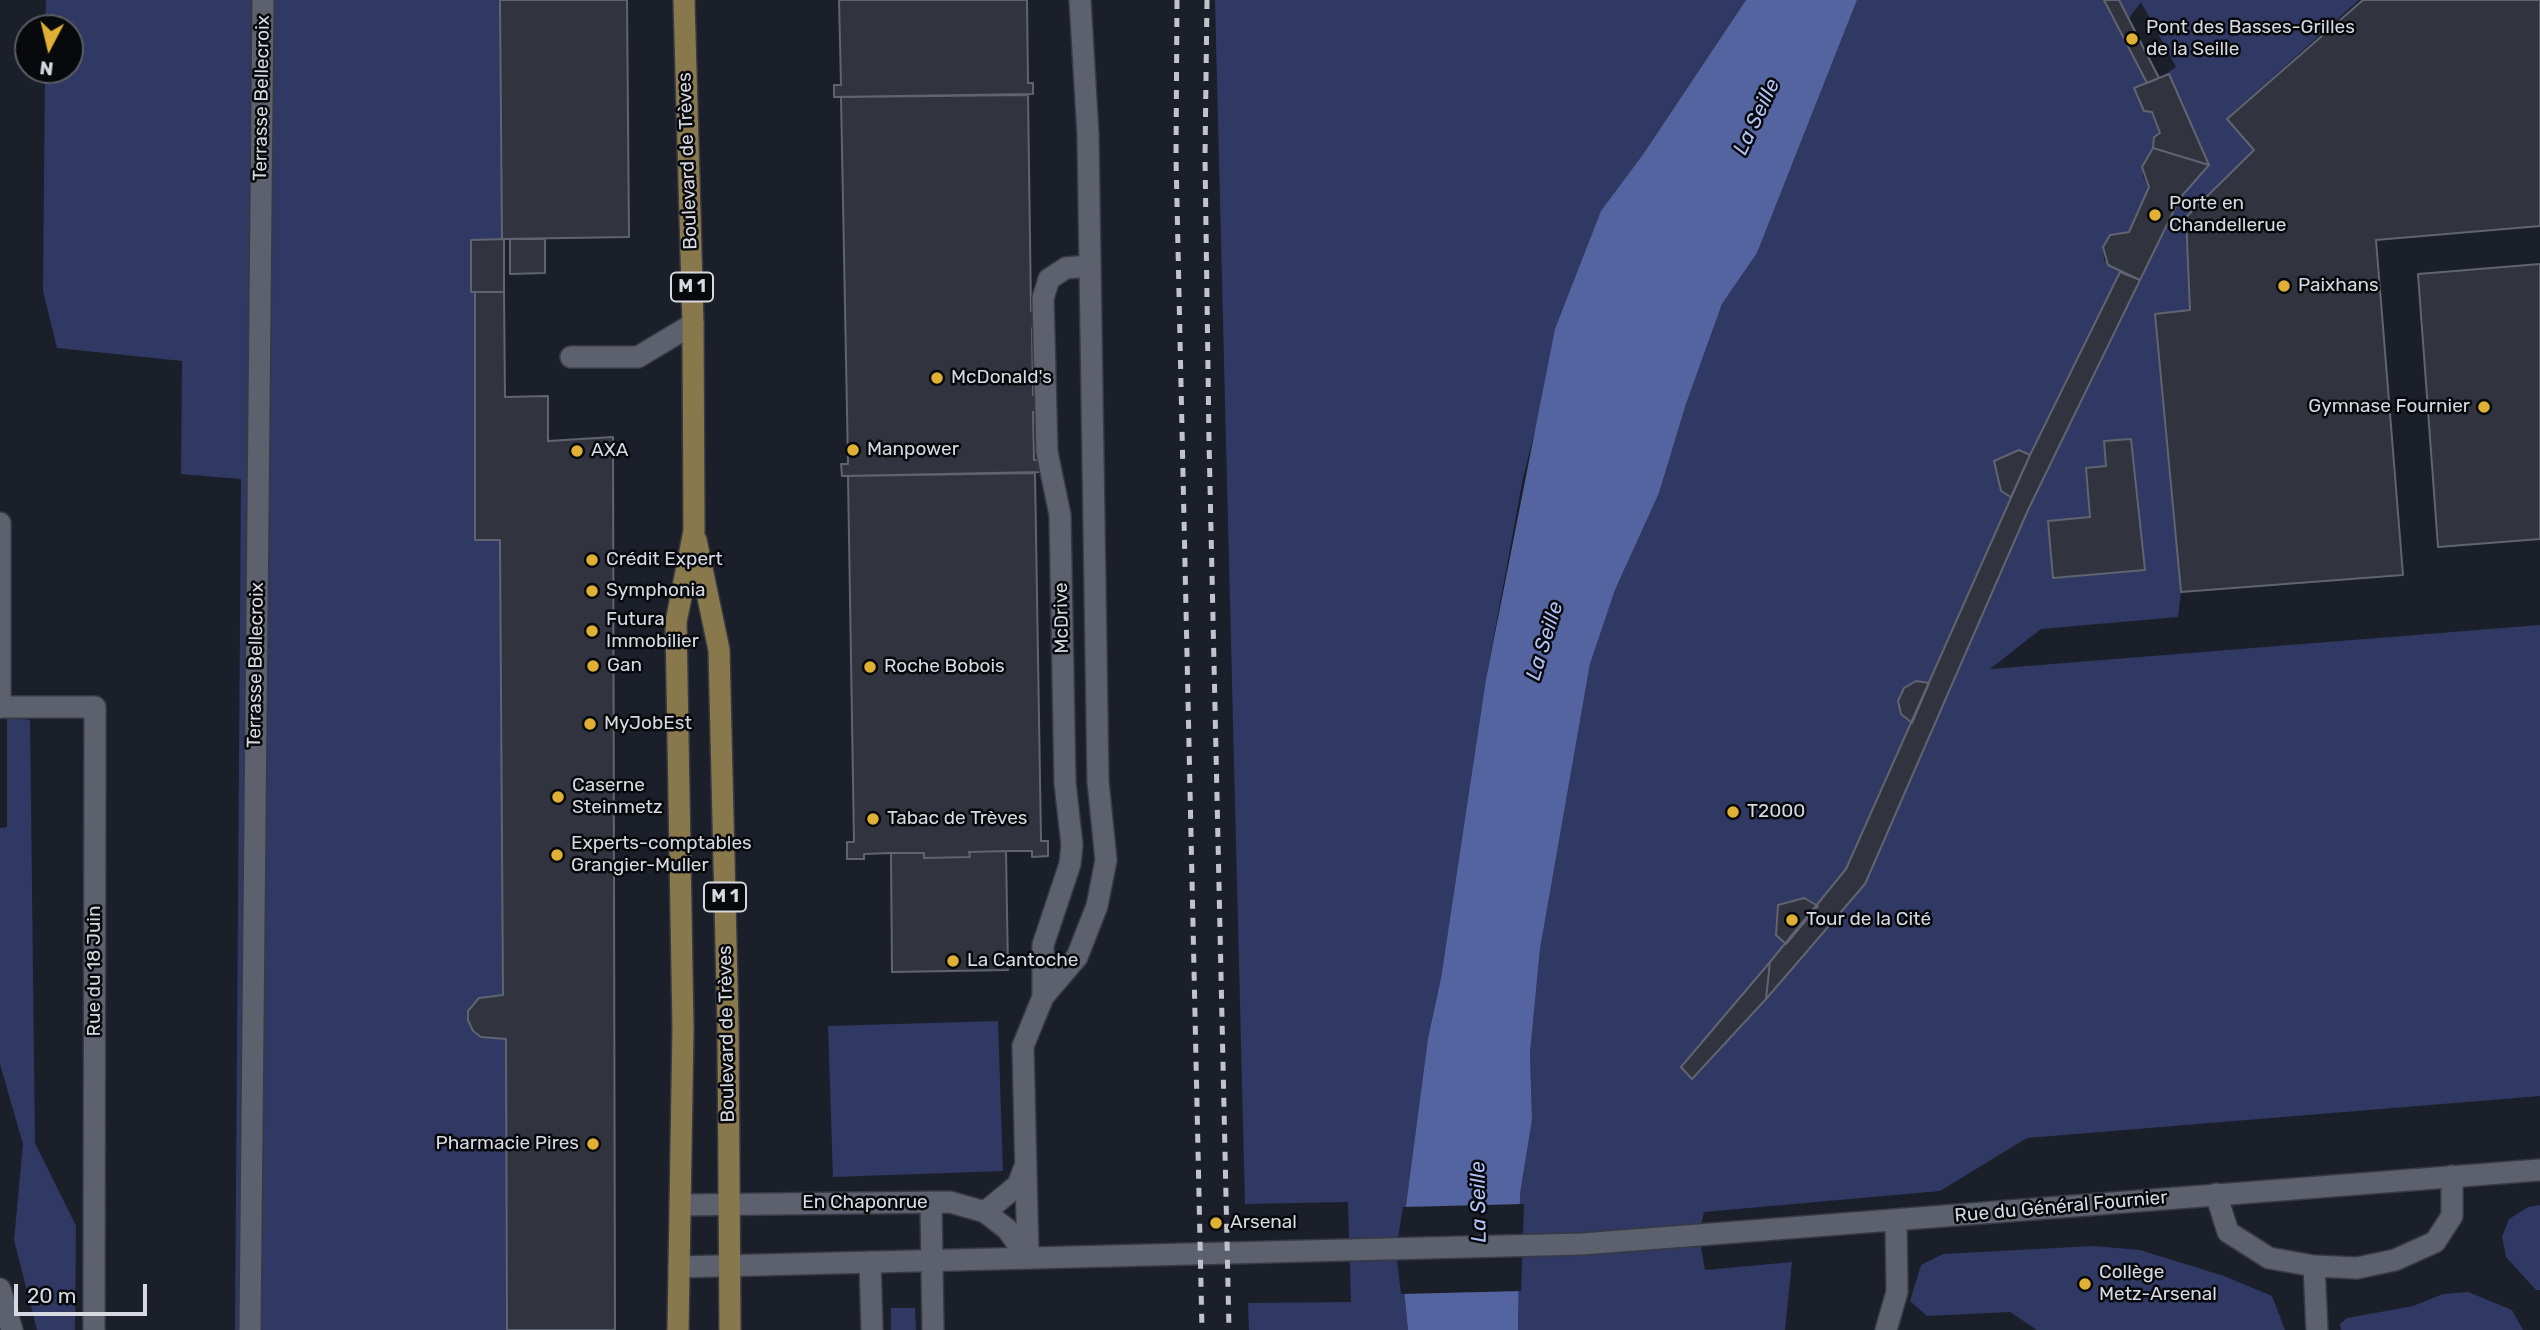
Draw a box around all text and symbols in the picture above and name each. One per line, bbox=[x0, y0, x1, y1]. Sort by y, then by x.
north arrow bbox=[14, 14, 84, 84]
street label: Terrasse Bellecroix bbox=[249, 15, 275, 181]
place label: Pont des Basses-Grilles de la Seille bbox=[2146, 17, 2355, 61]
marker: Pont des Basses-Grilles de la Seille bbox=[2124, 31, 2140, 47]
text: N bbox=[38, 56, 55, 81]
street label: Boulevard de Trèves bbox=[674, 72, 702, 250]
water label: La Seille bbox=[1728, 75, 1786, 159]
place label: Porte en Chandellerue bbox=[2169, 193, 2286, 237]
marker: Porte en Chandellerue bbox=[2147, 207, 2163, 223]
road number: M 1 bbox=[671, 272, 713, 302]
place label: Paixhans bbox=[2298, 275, 2379, 297]
marker: Paixhans bbox=[2276, 278, 2292, 294]
place label: McDonald's bbox=[951, 367, 1052, 389]
marker: McDonald's bbox=[929, 370, 945, 386]
place label: Gymnase Fournier bbox=[2308, 396, 2470, 418]
marker: Gymnase Fournier bbox=[2476, 399, 2492, 415]
place label: Manpower bbox=[867, 439, 959, 461]
place label: AXA bbox=[591, 440, 628, 462]
marker: Manpower bbox=[845, 442, 861, 458]
marker: AXA bbox=[569, 443, 585, 459]
place label: Crédit Expert bbox=[606, 549, 723, 571]
marker: Crédit Expert bbox=[584, 552, 600, 568]
place label: Symphonia bbox=[606, 580, 706, 602]
street label: Terrasse Bellecroix bbox=[243, 582, 269, 748]
street label: McDrive bbox=[1050, 582, 1074, 654]
marker: Symphonia bbox=[584, 583, 600, 599]
water label: La Seille bbox=[1521, 599, 1569, 683]
place label: Futura Immobilier bbox=[606, 609, 699, 653]
marker: Futura Immobilier bbox=[584, 623, 600, 639]
place label: Gan bbox=[607, 655, 642, 677]
place label: Roche Bobois bbox=[884, 656, 1005, 678]
marker: Gan bbox=[585, 658, 601, 674]
marker: Roche Bobois bbox=[862, 659, 878, 675]
place label: MyJobEst bbox=[604, 713, 692, 735]
marker: MyJobEst bbox=[582, 716, 598, 732]
place label: Caserne Steinmetz bbox=[572, 775, 663, 819]
marker: Caserne Steinmetz bbox=[550, 789, 566, 805]
place label: T2000 bbox=[1747, 801, 1805, 823]
marker: T2000 bbox=[1725, 804, 1741, 820]
place label: Tabac de Trèves bbox=[887, 808, 1028, 830]
marker: Tabac de Trèves bbox=[865, 811, 881, 827]
place label: Experts-comptables Grangier-Muller bbox=[571, 833, 752, 877]
marker: Experts-comptables Grangier-Muller bbox=[549, 847, 565, 863]
road number: M 1 bbox=[704, 882, 746, 912]
street label: Rue du 18 Juin bbox=[84, 906, 106, 1036]
place label: Tour de la Cité bbox=[1806, 909, 1931, 931]
marker: Tour de la Cité bbox=[1784, 912, 1800, 928]
street label: Boulevard de Trèves bbox=[714, 945, 740, 1123]
place label: La Cantoche bbox=[967, 950, 1078, 972]
marker: La Cantoche bbox=[945, 953, 961, 969]
place label: Pharmacie Pires bbox=[436, 1133, 579, 1155]
marker: Pharmacie Pires bbox=[585, 1136, 601, 1152]
water label: La Seille bbox=[1466, 1161, 1492, 1243]
street label: Rue du Général Fournier bbox=[1954, 1186, 2168, 1228]
street label: En Chaponrue bbox=[802, 1192, 928, 1214]
place label: Arsenal bbox=[1230, 1212, 1297, 1234]
marker: Arsenal bbox=[1208, 1215, 1224, 1231]
place label: Collège Metz-Arsenal bbox=[2099, 1262, 2217, 1306]
scale bar bbox=[18, 1270, 150, 1314]
marker: Collège Metz-Arsenal bbox=[2077, 1276, 2093, 1292]
text: 20 m bbox=[27, 1283, 76, 1308]

